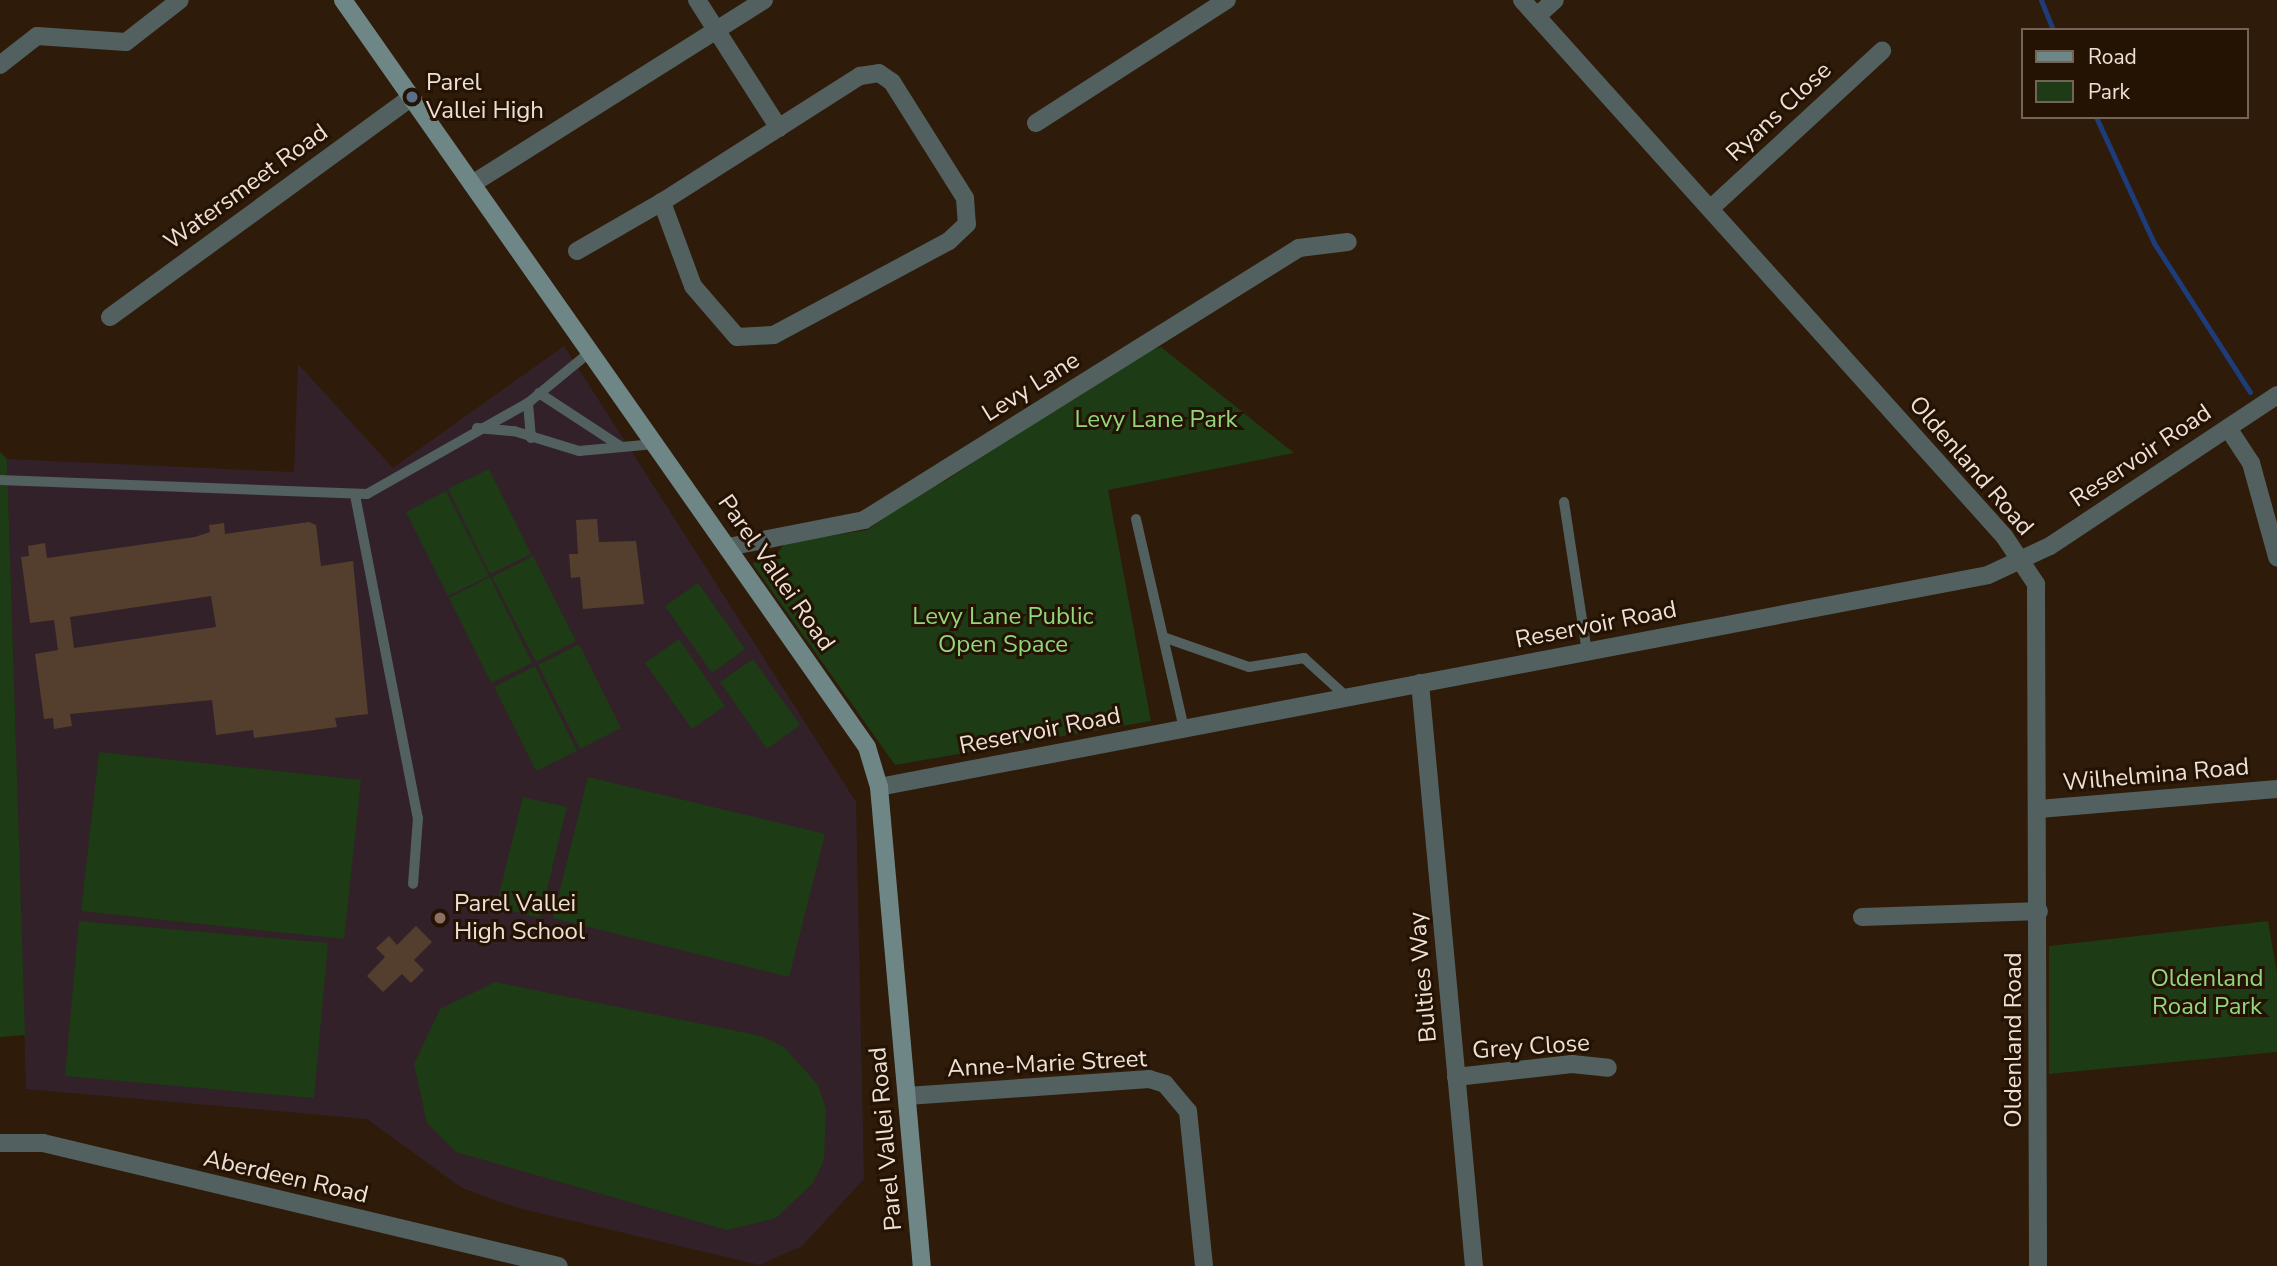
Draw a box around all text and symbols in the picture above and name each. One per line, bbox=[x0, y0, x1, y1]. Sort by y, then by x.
legend bbox=[2022, 28, 2249, 119]
text: Road bbox=[2088, 43, 2137, 71]
street label: Ryans Close bbox=[1721, 56, 1837, 168]
place label: Parel Vallei High bbox=[426, 69, 544, 125]
text: Park bbox=[2088, 78, 2130, 106]
marker: Parel Vallei High bbox=[404, 89, 420, 105]
street label: Watersmeet Road bbox=[159, 118, 333, 256]
street label: Levy Lane bbox=[977, 346, 1085, 428]
street label: Oldenland Road bbox=[1903, 390, 2039, 542]
street label: Reservoir Road bbox=[2065, 398, 2217, 514]
park label: Levy Lane Park bbox=[1074, 406, 1238, 434]
street label: Parel Vallei Road bbox=[711, 489, 841, 657]
street label: Reservoir Road bbox=[1513, 595, 1679, 655]
park label: Levy Lane Public Open Space bbox=[912, 603, 1094, 659]
street label: Reservoir Road bbox=[957, 701, 1123, 761]
street label: Wilhelmina Road bbox=[2062, 753, 2250, 797]
place label: Parel Vallei High School bbox=[454, 890, 585, 946]
marker: Parel Vallei High School bbox=[432, 910, 448, 926]
street label: Bulties Way bbox=[1403, 910, 1443, 1044]
street label: Oldenland Road bbox=[2000, 952, 2028, 1128]
park label: Oldenland Road Park bbox=[2150, 965, 2264, 1021]
street label: Grey Close bbox=[1471, 1029, 1591, 1065]
street label: Anne-Marie Street bbox=[946, 1044, 1148, 1084]
street label: Parel Vallei Road bbox=[864, 1046, 908, 1232]
street label: Aberdeen Road bbox=[201, 1144, 371, 1210]

